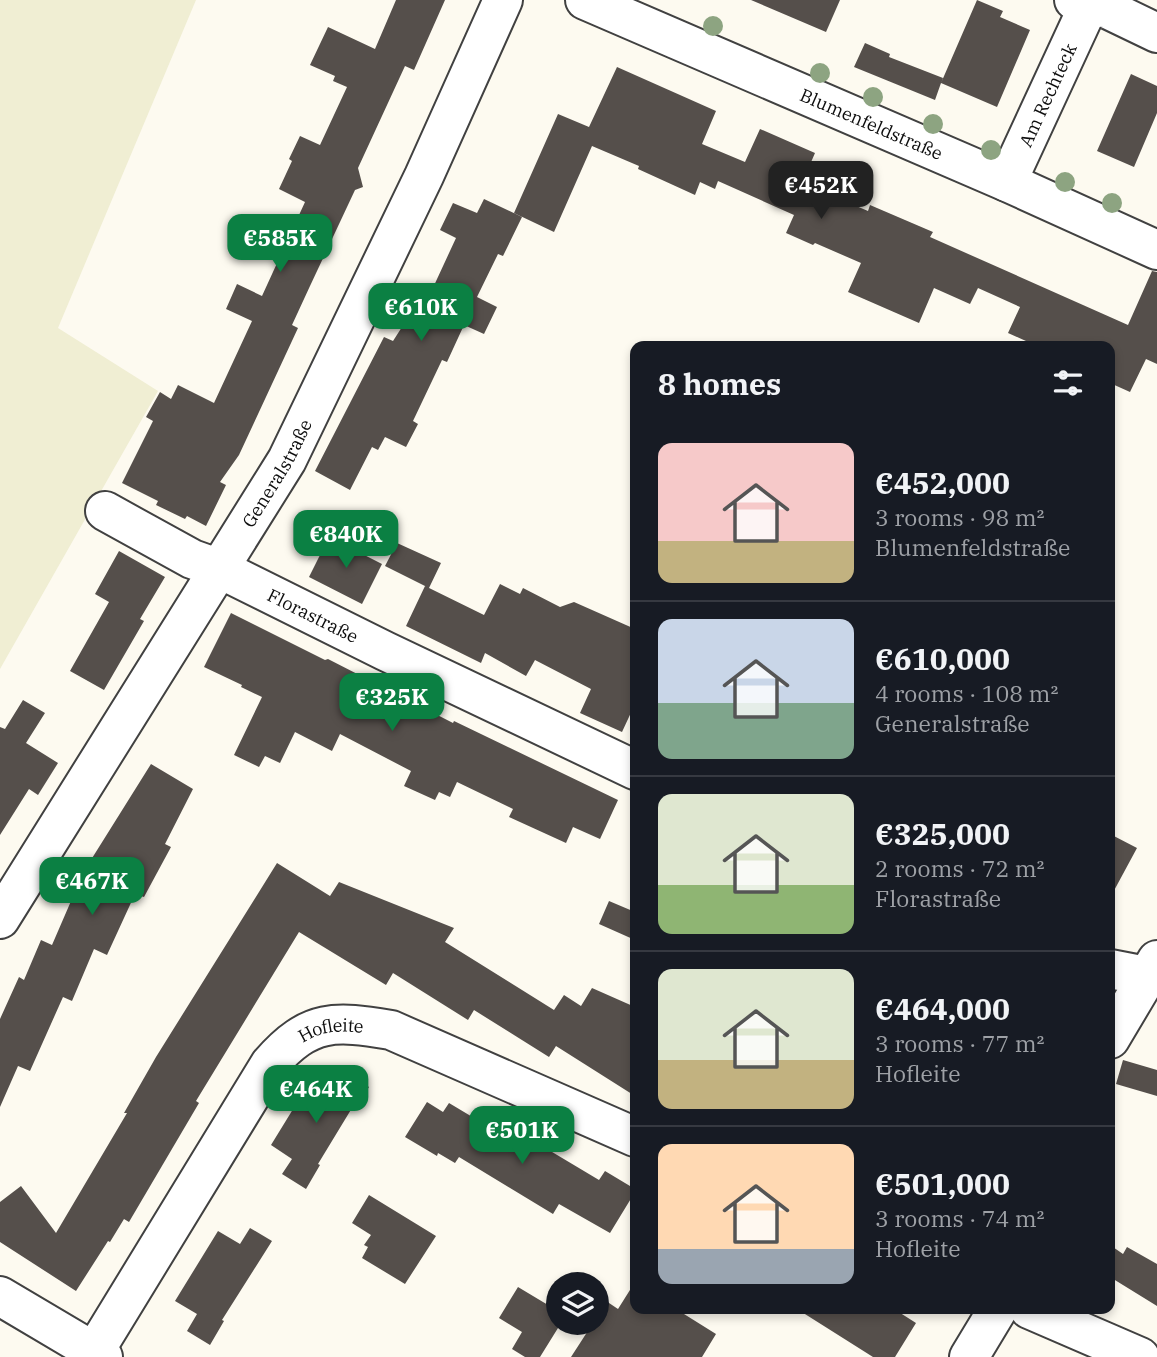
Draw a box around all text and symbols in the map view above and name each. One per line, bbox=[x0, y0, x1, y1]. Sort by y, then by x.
street label: Am Rechteck bbox=[1013, 39, 1081, 150]
street label: Blumenfeldstraße bbox=[797, 83, 946, 164]
pin: €452K bbox=[772, 162, 870, 221]
text: €452K bbox=[784, 169, 858, 199]
pin: €585K bbox=[231, 215, 329, 274]
text: €585K bbox=[243, 222, 317, 252]
pin: €610K bbox=[372, 284, 470, 343]
text: €610K bbox=[384, 291, 458, 321]
text: 8 homes bbox=[658, 364, 781, 403]
icon: filters bbox=[1049, 364, 1087, 402]
street label: Generalstraße bbox=[236, 415, 317, 531]
text: €452,000 bbox=[875, 463, 1010, 502]
icon: home bbox=[714, 471, 798, 555]
text: 3 rooms · 98 m² bbox=[875, 502, 1045, 532]
pin: €840K bbox=[297, 510, 395, 570]
text: €840K bbox=[309, 518, 383, 548]
text: Blumenfeldstraße bbox=[875, 532, 1070, 562]
street label: Florastraße bbox=[264, 583, 362, 648]
text: €610,000 bbox=[875, 639, 1010, 678]
icon: home bbox=[714, 647, 798, 731]
pin: €325K bbox=[343, 674, 441, 733]
text: 4 rooms · 108 m² bbox=[875, 678, 1058, 708]
text: €325K bbox=[355, 681, 429, 711]
text: Generalstraße bbox=[875, 708, 1030, 738]
text: €325,000 bbox=[875, 814, 1010, 853]
icon: home bbox=[714, 822, 798, 906]
text: 2 rooms · 72 m² bbox=[875, 853, 1045, 883]
pin: €467K bbox=[43, 858, 141, 917]
text: €467K bbox=[55, 865, 129, 895]
text: Florastraße bbox=[875, 883, 1001, 913]
text: €464,000 bbox=[875, 989, 1010, 1028]
icon: home bbox=[714, 997, 798, 1081]
street label: Hofleite bbox=[294, 1013, 365, 1047]
text: 3 rooms · 77 m² bbox=[875, 1028, 1045, 1058]
text: Hofleite bbox=[875, 1058, 961, 1088]
pin: €464K bbox=[267, 1066, 365, 1125]
text: €464K bbox=[279, 1073, 353, 1103]
pin: €501K bbox=[473, 1106, 571, 1166]
text: €501K bbox=[485, 1114, 559, 1144]
text: €501,000 bbox=[875, 1164, 1010, 1203]
icon: home bbox=[714, 1172, 798, 1256]
text: 3 rooms · 74 m² bbox=[875, 1203, 1045, 1233]
text: Hofleite bbox=[875, 1233, 961, 1263]
map controls bbox=[546, 1272, 609, 1335]
button: layers bbox=[546, 1272, 609, 1335]

